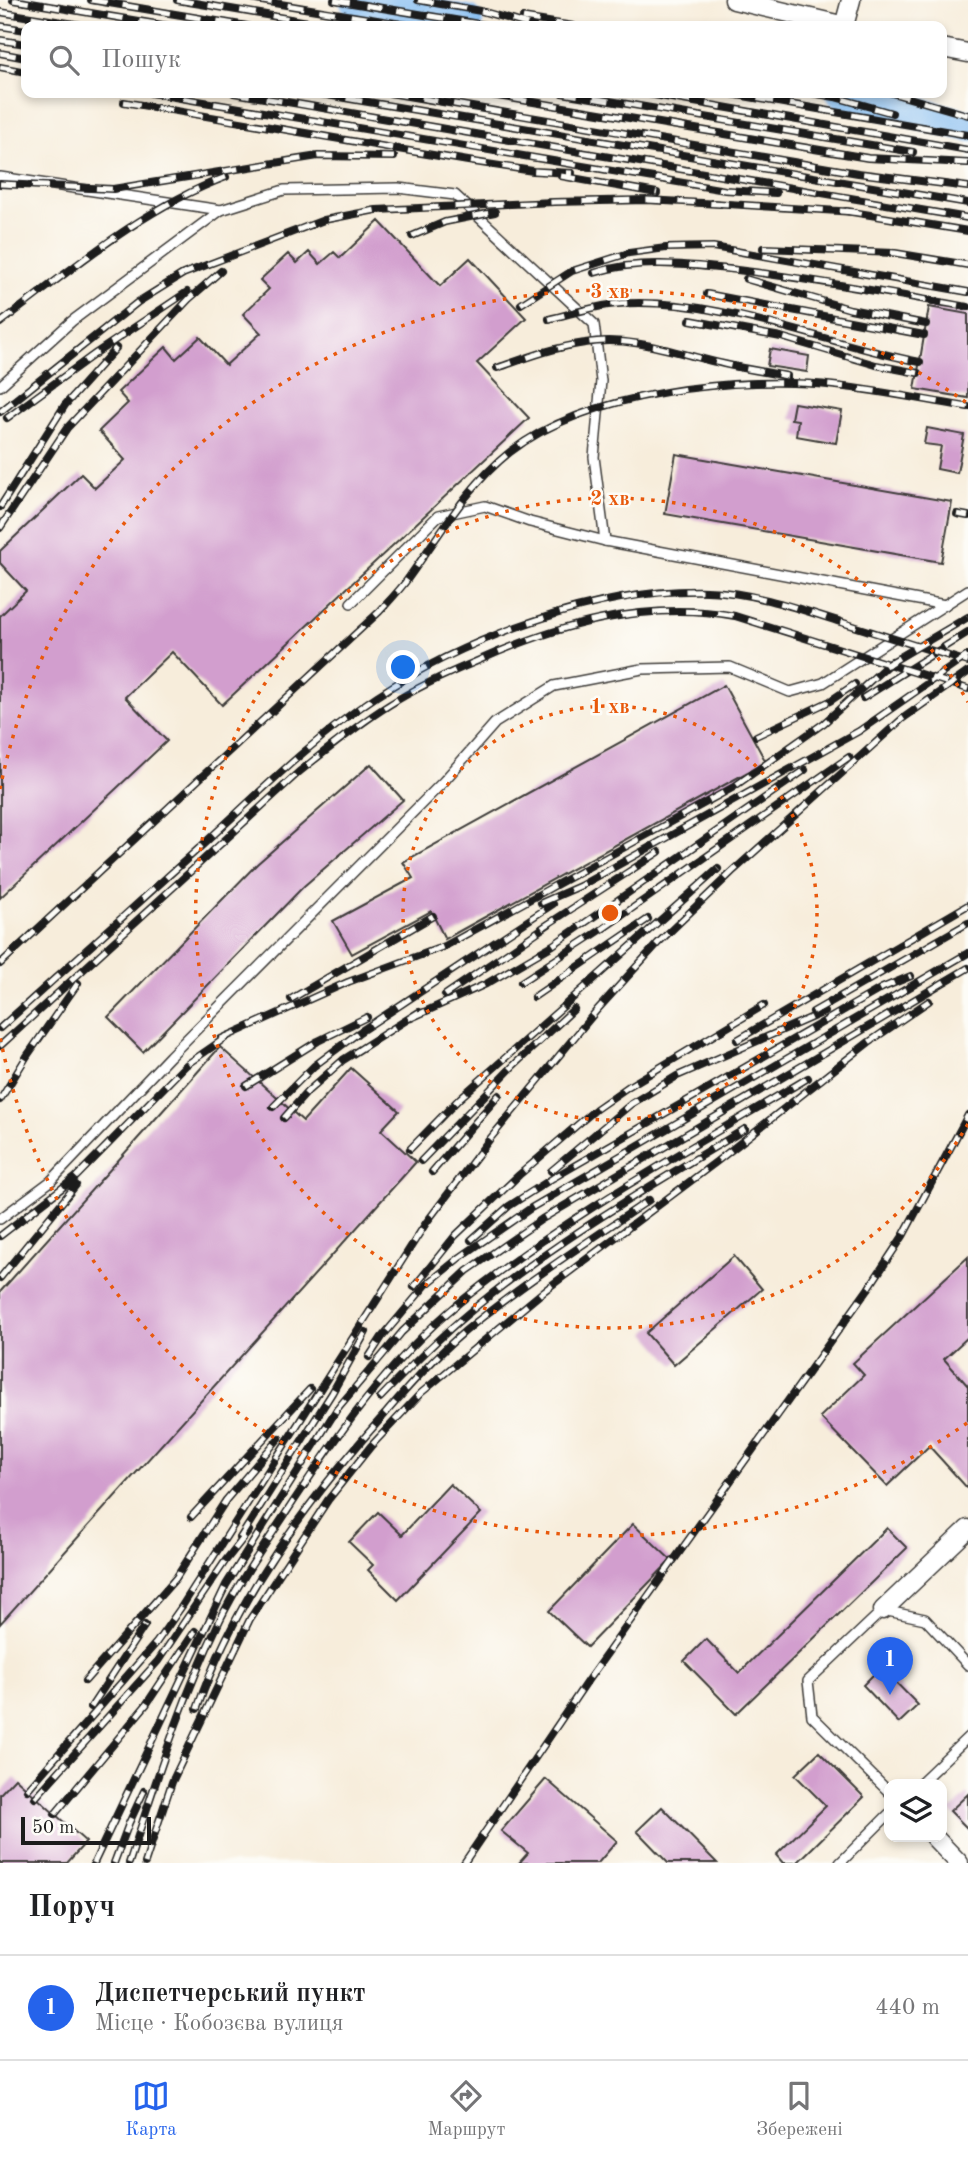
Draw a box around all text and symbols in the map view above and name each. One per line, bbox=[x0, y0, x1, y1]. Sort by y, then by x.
search box bbox=[21, 21, 947, 98]
icon: search bbox=[45, 41, 83, 79]
text: Пошук bbox=[101, 47, 181, 73]
text: 3 хв bbox=[590, 282, 630, 303]
text: 2 хв bbox=[590, 489, 630, 510]
your location bbox=[386, 650, 420, 684]
text: 1 хв bbox=[590, 697, 630, 718]
centre of rings bbox=[598, 901, 622, 925]
pin: 1 bbox=[867, 1637, 913, 1695]
map controls bbox=[884, 1779, 947, 1842]
button: layers bbox=[884, 1779, 947, 1842]
scale bar bbox=[21, 1814, 150, 1846]
text: 50 m bbox=[32, 1819, 74, 1838]
text: Поруч bbox=[28, 1893, 115, 1923]
text: Диспетчерський пункт bbox=[95, 1981, 366, 2007]
text: 1 bbox=[44, 1996, 58, 2019]
text: 440 m bbox=[875, 1996, 940, 2019]
text: Місце · Кобозєва вулиця bbox=[95, 2012, 344, 2035]
tab: Карта bbox=[125, 2077, 177, 2142]
tab: Маршрут bbox=[427, 2077, 505, 2142]
tab: Збережені bbox=[756, 2077, 843, 2142]

